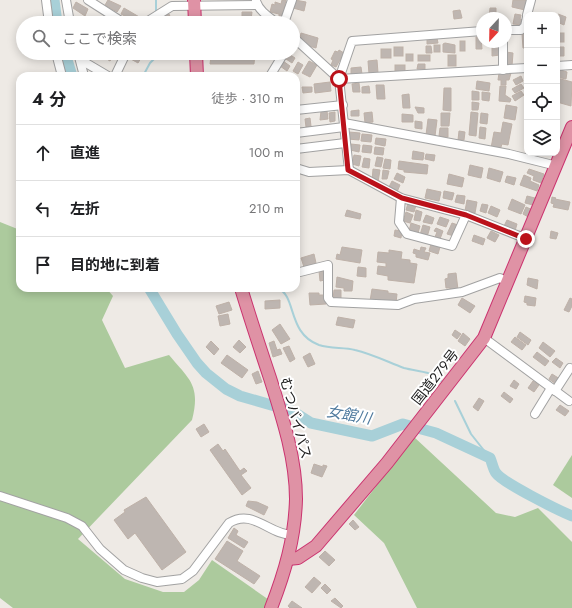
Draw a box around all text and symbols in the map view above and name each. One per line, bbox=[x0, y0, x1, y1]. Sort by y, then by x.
north arrow bbox=[476, 12, 512, 48]
map controls bbox=[524, 12, 560, 156]
button: + bbox=[524, 12, 560, 48]
search box bbox=[16, 16, 300, 60]
icon: search bbox=[30, 27, 52, 49]
text: ここで検索 bbox=[62, 28, 137, 50]
button: − bbox=[524, 48, 560, 84]
route start bbox=[330, 70, 348, 88]
button: locate bbox=[524, 84, 560, 120]
text: 4 分 bbox=[32, 87, 66, 111]
text: 徒歩 · 310 m bbox=[212, 89, 284, 108]
button: layers bbox=[524, 120, 560, 156]
icon: ahead bbox=[32, 142, 54, 164]
text: 直進 bbox=[70, 142, 100, 164]
text: 100 m bbox=[249, 143, 284, 162]
icon: left bbox=[32, 198, 54, 220]
text: 左折 bbox=[70, 198, 100, 220]
text: 210 m bbox=[249, 199, 284, 218]
route end bbox=[517, 230, 535, 248]
icon: arrive bbox=[32, 254, 54, 276]
text: 目的地に到着 bbox=[70, 254, 160, 276]
street label: 国道279号 bbox=[407, 345, 463, 409]
street label: むつバイパス bbox=[276, 375, 316, 461]
water label: 女館川 bbox=[325, 400, 375, 430]

